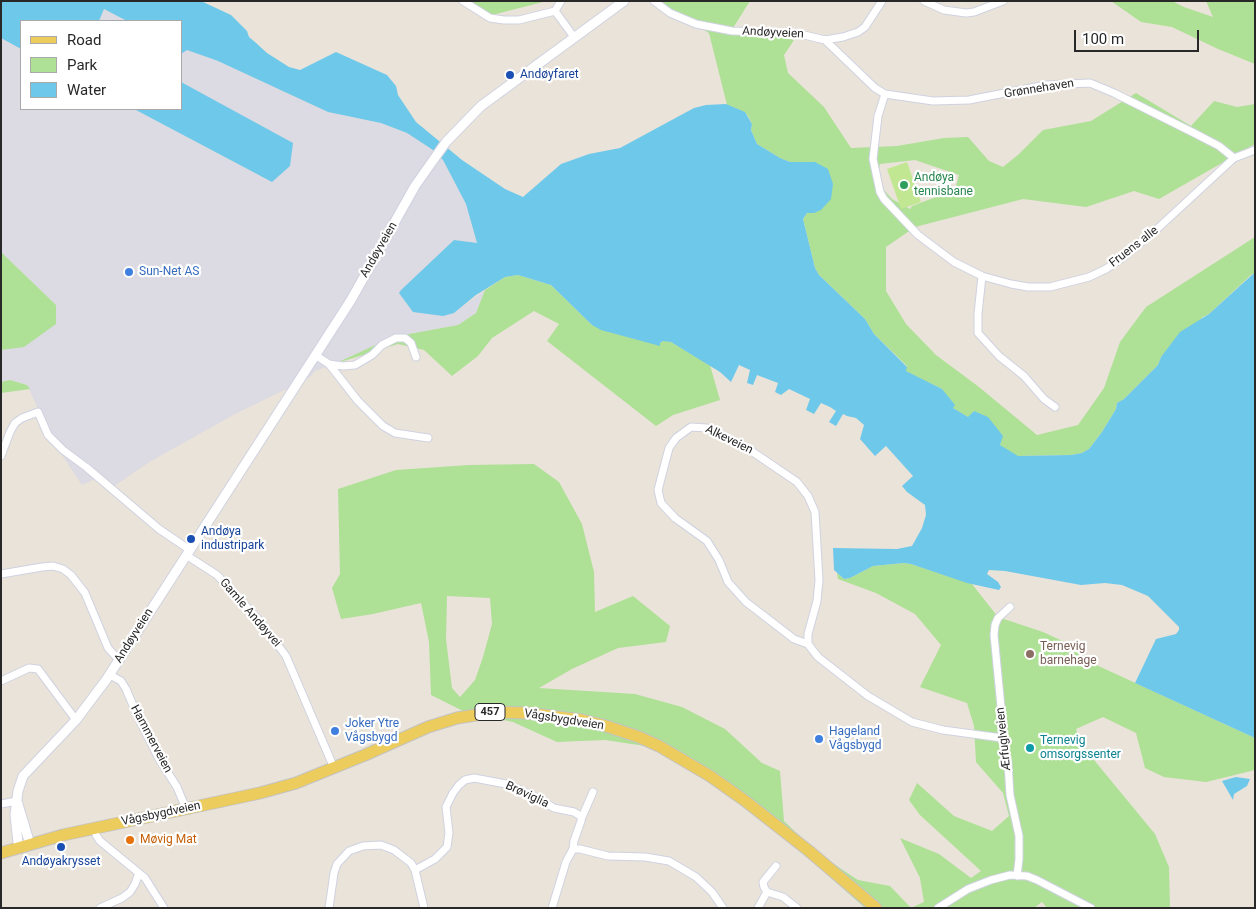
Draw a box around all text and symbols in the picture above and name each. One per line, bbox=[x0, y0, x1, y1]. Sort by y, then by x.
legend bbox=[20, 20, 182, 110]
scale bar bbox=[1076, 20, 1201, 52]
street label: Andøyveien bbox=[742, 24, 804, 42]
text: 100 m bbox=[1082, 30, 1124, 48]
text: Road bbox=[67, 31, 101, 49]
text: Park bbox=[67, 56, 97, 74]
place label: Andøyfaret bbox=[520, 68, 579, 82]
marker: Andøyfaret bbox=[504, 69, 516, 81]
street label: Grønnehaven bbox=[1003, 76, 1075, 102]
text: Water bbox=[67, 81, 106, 99]
place label: Andøya tennisbane bbox=[914, 171, 973, 199]
marker: Andøya tennisbane bbox=[898, 179, 910, 191]
street label: Andøyveien bbox=[357, 220, 401, 280]
street label: Fruens alle bbox=[1107, 223, 1161, 271]
place label: Sun-Net AS bbox=[139, 265, 199, 279]
marker: Sun-Net AS bbox=[123, 266, 135, 278]
street label: Alkeveien bbox=[703, 422, 755, 458]
place label: Andøya industripark bbox=[201, 525, 264, 553]
marker: Andøya industripark bbox=[185, 533, 197, 545]
street label: Gamle Andøyvei bbox=[216, 576, 284, 650]
street label: Andøyveien bbox=[112, 606, 156, 666]
place label: Ternevig barnehage bbox=[1040, 640, 1097, 668]
marker: Ternevig barnehage bbox=[1024, 648, 1036, 660]
street label: Hammerveien bbox=[127, 703, 175, 775]
road number: 457 bbox=[475, 704, 505, 720]
street label: Vågsbygdveien bbox=[523, 707, 605, 733]
street label: Ærfuglveien bbox=[994, 707, 1014, 771]
place label: Joker Ytre Vågsbygd bbox=[345, 717, 399, 745]
marker: Joker Ytre Vågsbygd bbox=[329, 725, 341, 737]
place label: Hageland Vågsbygd bbox=[829, 725, 882, 753]
marker: Hageland Vågsbygd bbox=[813, 733, 825, 745]
place label: Ternevig omsorgssenter bbox=[1040, 734, 1121, 762]
marker: Ternevig omsorgssenter bbox=[1024, 742, 1036, 754]
street label: Brøviglia bbox=[503, 779, 551, 811]
street label: Vågsbygdveien bbox=[120, 799, 202, 829]
place label: Møvig Mat bbox=[140, 833, 197, 847]
marker: Møvig Mat bbox=[124, 834, 136, 846]
marker: Andøyakrysset bbox=[55, 841, 67, 853]
place label: Andøyakrysset bbox=[22, 855, 100, 869]

